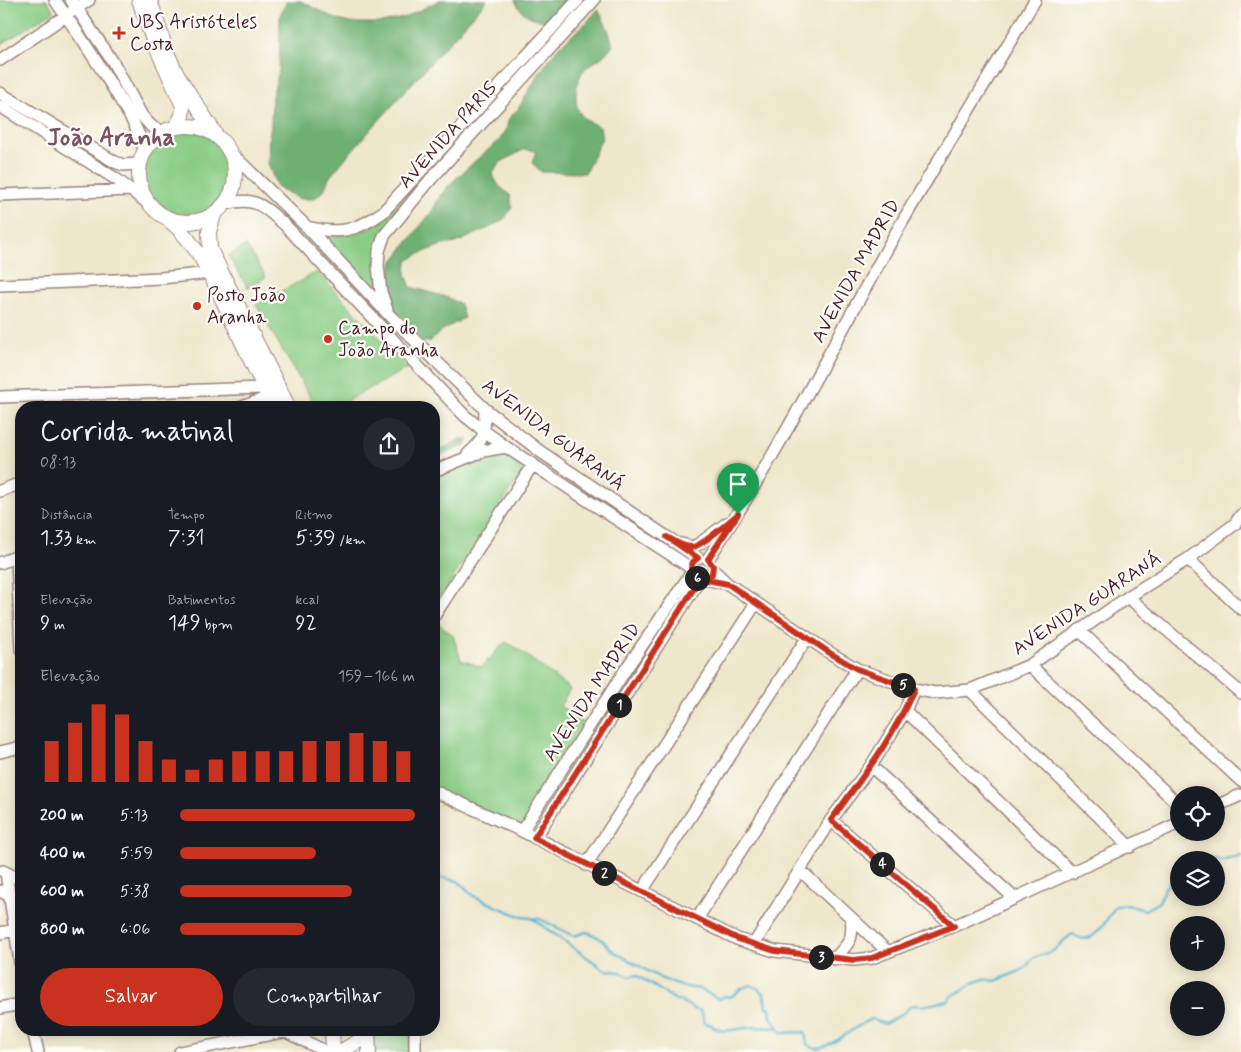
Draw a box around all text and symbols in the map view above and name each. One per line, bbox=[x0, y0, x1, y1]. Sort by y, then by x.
place label: UBS Aristóteles Costa bbox=[130, 10, 257, 57]
marker: UBS Aristóteles Costa bbox=[112, 26, 126, 40]
street label: AVENIDA PARIS bbox=[393, 76, 503, 194]
district label: João Aranha bbox=[47, 123, 175, 154]
street label: AVENIDA MADRID bbox=[806, 195, 906, 347]
place label: Posto João Aranha bbox=[207, 283, 286, 330]
marker: Posto João Aranha bbox=[191, 300, 203, 312]
place label: Campo do João Aranha bbox=[338, 316, 439, 363]
marker: Campo do João Aranha bbox=[322, 333, 334, 345]
street label: AVENIDA GUARANÁ bbox=[477, 372, 630, 497]
text: Corrida matinal bbox=[40, 414, 234, 451]
button: share bbox=[363, 418, 415, 470]
text: 08:13 bbox=[40, 452, 76, 473]
pin bbox=[717, 463, 759, 514]
icon: arrive bbox=[724, 470, 752, 498]
text: Distância bbox=[40, 506, 93, 524]
text: Tempo bbox=[168, 506, 205, 524]
text: Ritmo bbox=[295, 506, 332, 524]
text: 1.33 bbox=[40, 524, 72, 552]
text: 7:31 bbox=[168, 524, 205, 552]
text: 5:39 bbox=[295, 524, 336, 552]
text: km bbox=[72, 531, 96, 549]
text: /km bbox=[336, 531, 366, 549]
street label: AVENIDA GUARANÁ bbox=[1007, 546, 1166, 661]
pin: 6 bbox=[684, 566, 710, 590]
text: 6 bbox=[694, 569, 701, 587]
text: Elevação bbox=[40, 591, 92, 609]
text: Batimentos bbox=[168, 591, 236, 609]
text: kcal bbox=[295, 591, 319, 609]
text: 9 bbox=[40, 609, 50, 637]
text: 149 bbox=[168, 609, 201, 637]
text: 92 bbox=[295, 609, 317, 637]
text: m bbox=[50, 616, 65, 634]
text: bpm bbox=[201, 616, 233, 634]
street label: AVENIDA MADRID bbox=[538, 618, 646, 766]
text: Elevação bbox=[40, 666, 100, 687]
text: 159–166 m bbox=[338, 666, 415, 687]
pin: 5 bbox=[890, 672, 916, 698]
text: 5 bbox=[899, 676, 908, 694]
pin: 1 bbox=[606, 692, 632, 718]
text: 1 bbox=[616, 696, 623, 714]
map controls bbox=[1170, 786, 1225, 1036]
button: locate bbox=[1170, 786, 1225, 841]
text: 200 m bbox=[40, 805, 84, 826]
text: 5:13 bbox=[120, 805, 148, 826]
text: 400 m bbox=[40, 843, 85, 864]
text: 5:59 bbox=[120, 843, 153, 864]
button: layers bbox=[1170, 851, 1225, 906]
pin: 4 bbox=[870, 852, 894, 876]
text: 4 bbox=[878, 855, 887, 873]
pin: 2 bbox=[592, 860, 616, 886]
text: 2 bbox=[601, 864, 608, 882]
text: 600 m bbox=[40, 881, 84, 902]
text: 5:38 bbox=[120, 881, 150, 902]
button: + bbox=[1170, 916, 1225, 971]
text: 800 m bbox=[40, 919, 85, 940]
text: 6:06 bbox=[120, 919, 150, 940]
pin: 3 bbox=[808, 944, 834, 970]
text: 3 bbox=[818, 948, 825, 966]
button: Salvar bbox=[40, 968, 223, 1026]
button: Compartilhar bbox=[233, 968, 415, 1026]
button: − bbox=[1170, 981, 1225, 1036]

